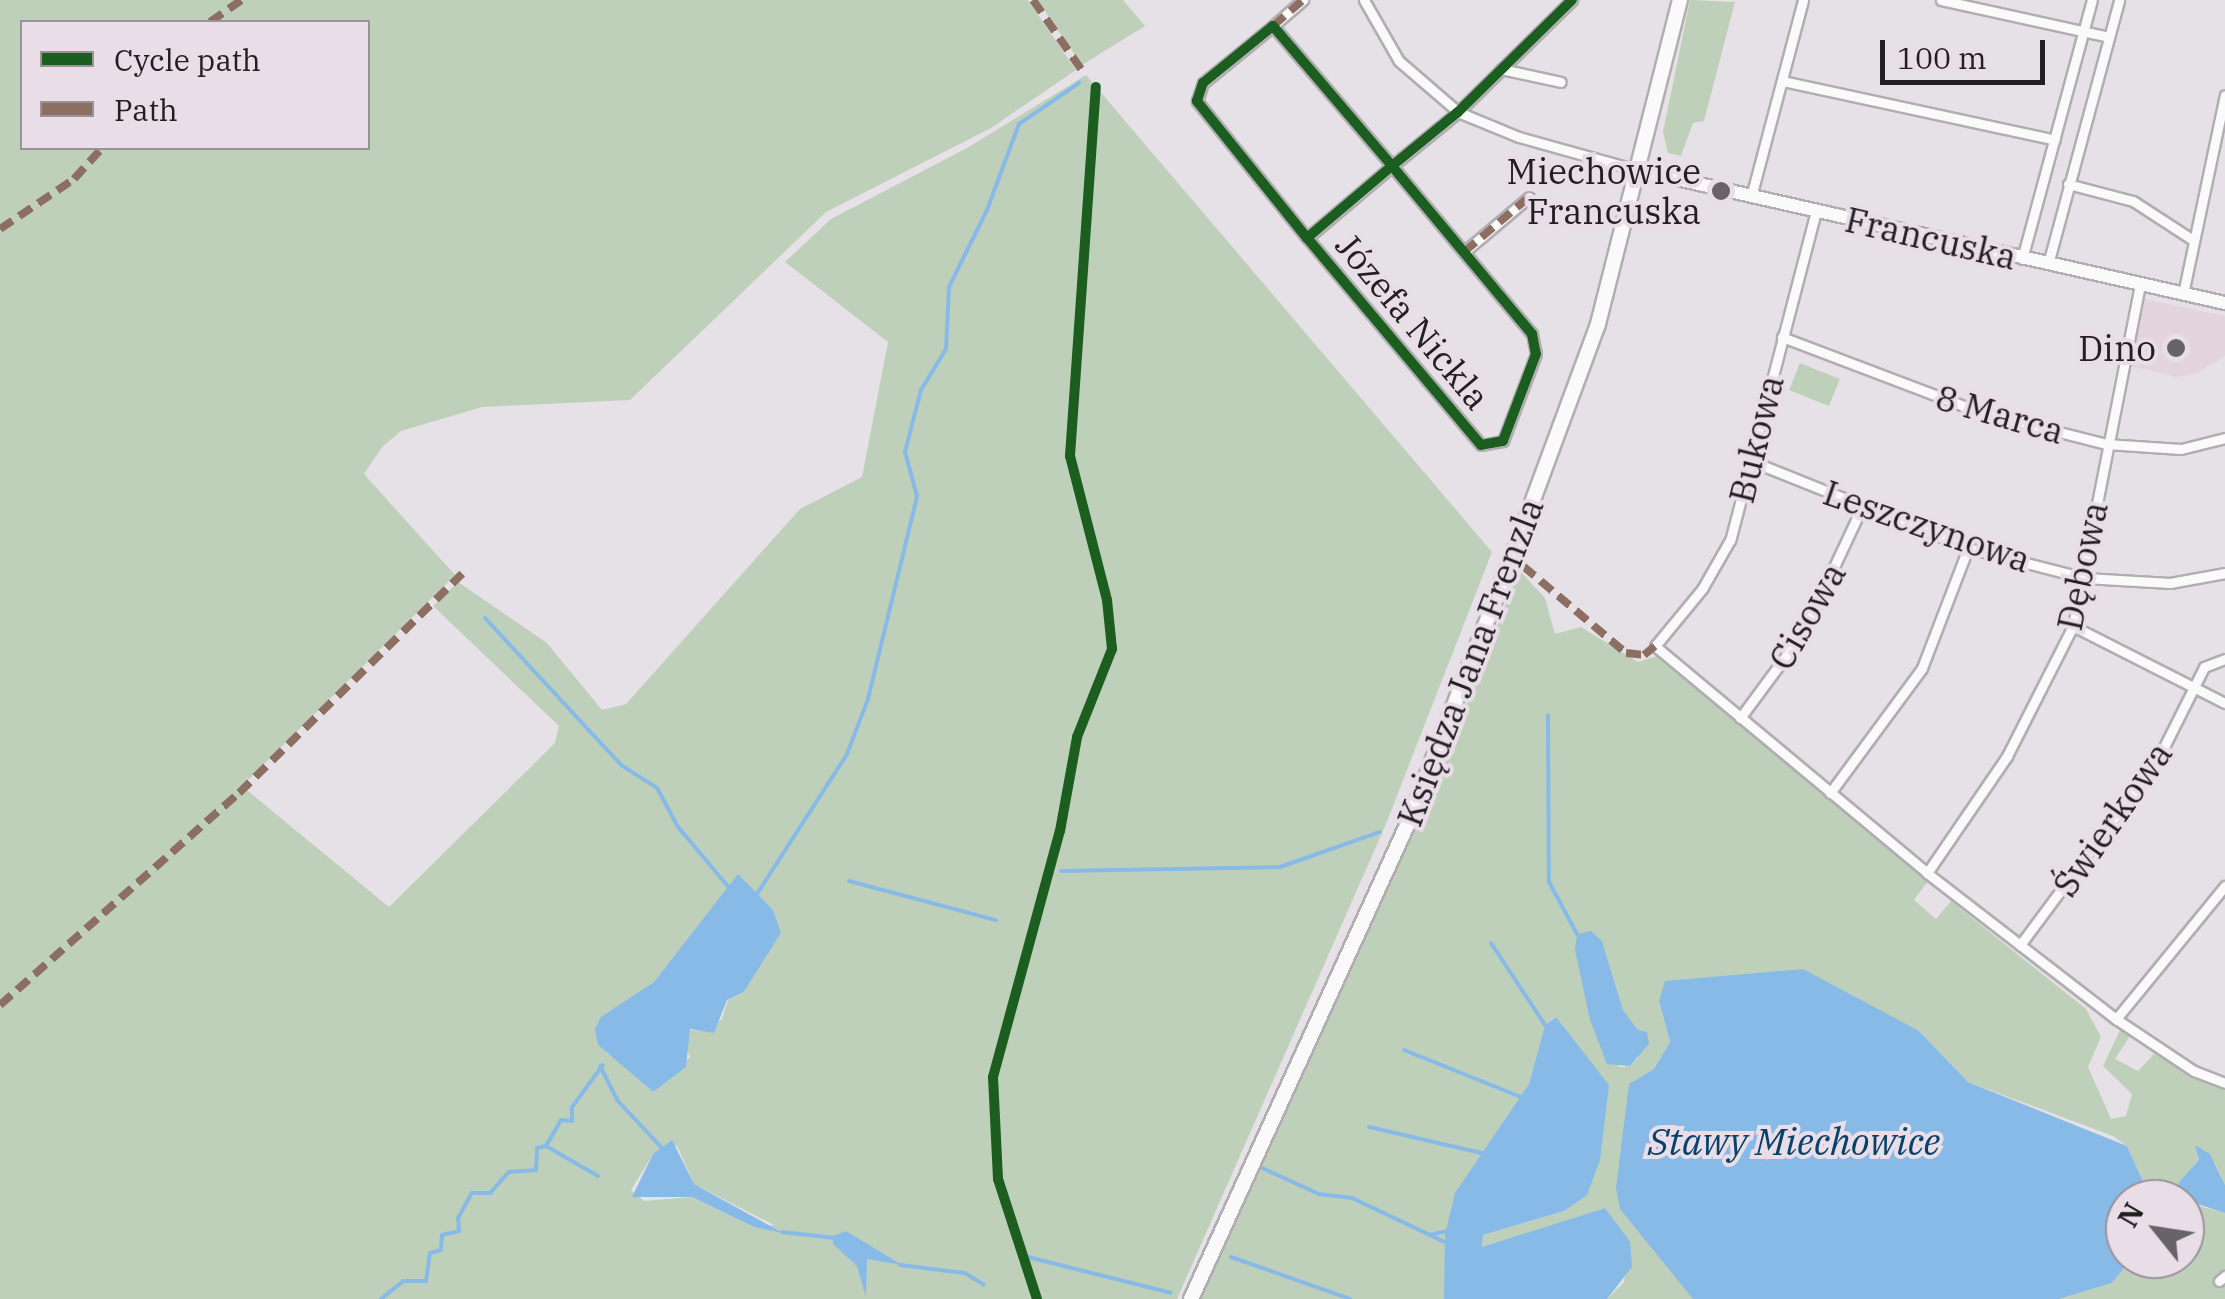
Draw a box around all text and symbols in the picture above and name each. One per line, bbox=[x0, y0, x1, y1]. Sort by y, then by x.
legend bbox=[20, 20, 370, 150]
scale bar bbox=[1885, 20, 2050, 82]
text: 100 m bbox=[1897, 38, 1987, 77]
text: Cycle path bbox=[114, 40, 261, 79]
text: Path bbox=[114, 90, 178, 129]
place label: Miechowice Francuska bbox=[1507, 150, 1701, 232]
marker: Miechowice Francuska bbox=[1710, 180, 1732, 202]
street label: Francuska bbox=[1841, 198, 2021, 278]
street label: Józefa Nickla bbox=[1327, 224, 1499, 418]
place label: Dino bbox=[2078, 327, 2156, 369]
marker: Dino bbox=[2165, 337, 2187, 359]
street label: Bukowa bbox=[1720, 371, 1792, 507]
street label: 8 Marca bbox=[1931, 376, 2069, 452]
street label: Leszczynowa bbox=[1818, 471, 2036, 581]
street label: Księdza Jana Frenzla bbox=[1388, 492, 1552, 832]
street label: Dębowa bbox=[2048, 498, 2116, 634]
street label: Cisowa bbox=[1760, 555, 1854, 677]
street label: Świerkowa bbox=[2044, 734, 2180, 904]
water label: Stawy Miechowice bbox=[1648, 1118, 1940, 1164]
north arrow bbox=[2105, 1179, 2205, 1279]
text: N bbox=[2109, 1196, 2152, 1234]

